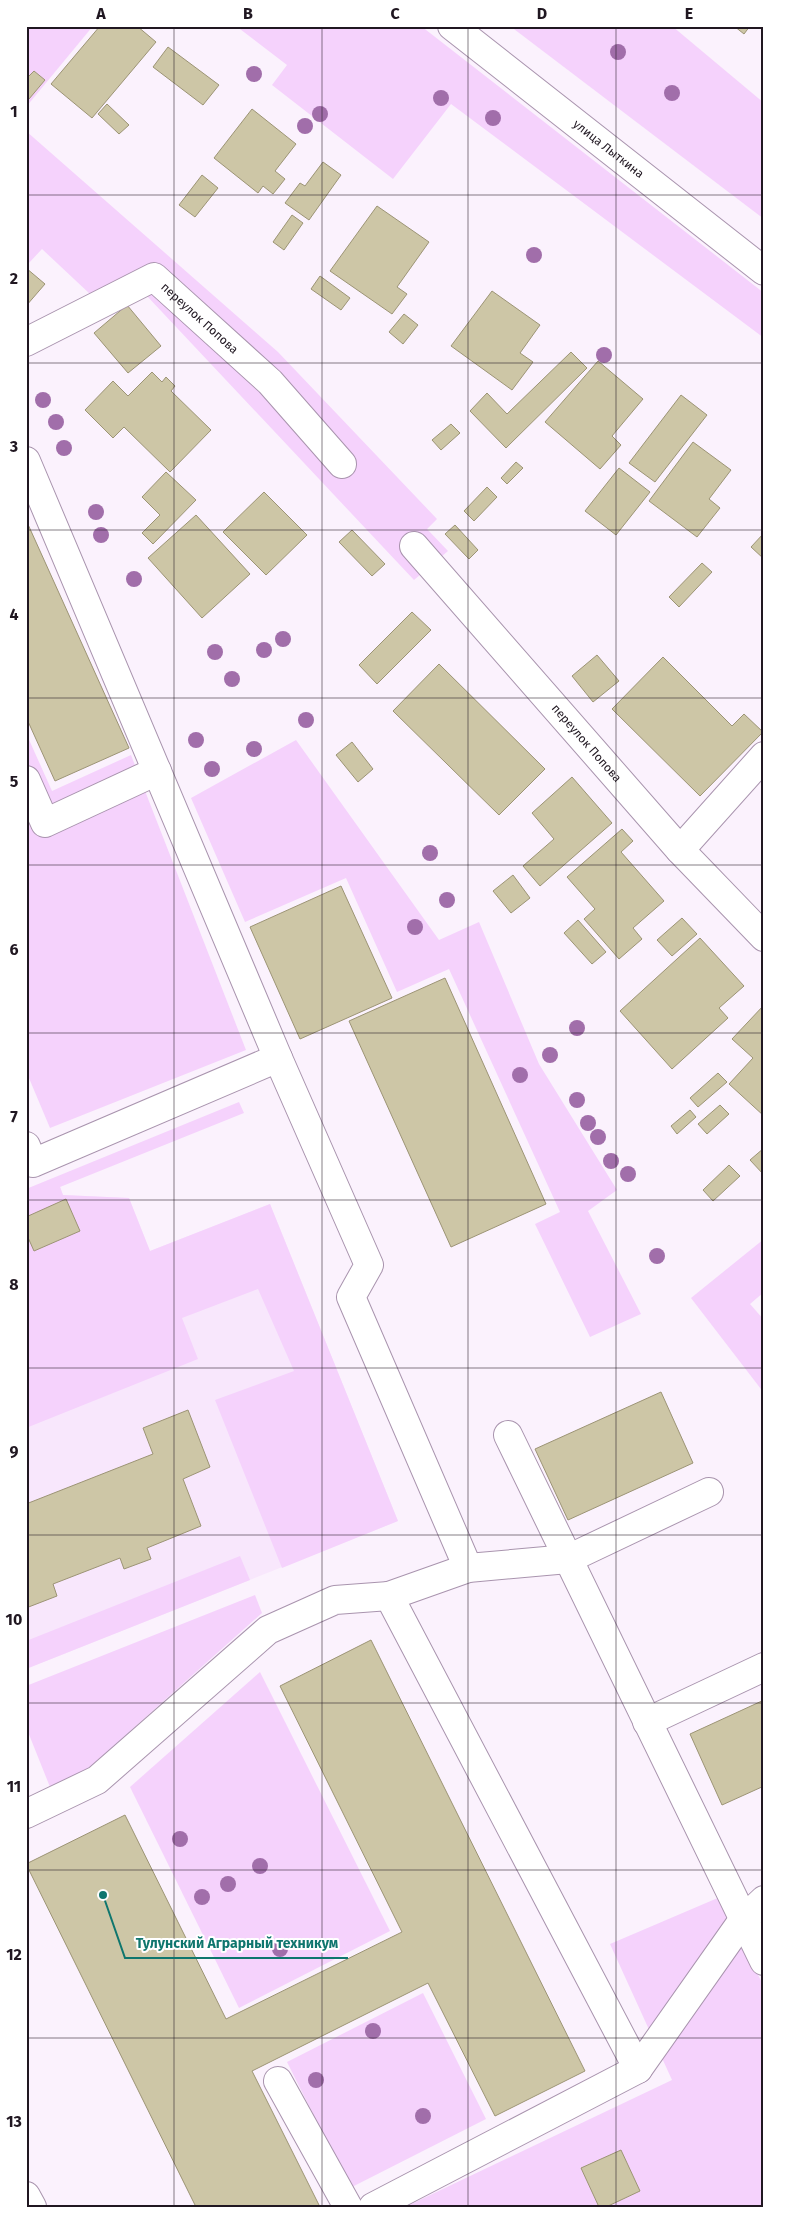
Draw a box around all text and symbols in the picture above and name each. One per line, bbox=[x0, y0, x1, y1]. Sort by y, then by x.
text: A bbox=[95, 4, 106, 23]
text: B bbox=[243, 4, 253, 23]
text: C bbox=[390, 4, 400, 23]
text: D bbox=[537, 4, 547, 23]
text: E bbox=[685, 4, 693, 23]
text: 1 bbox=[10, 102, 18, 121]
street label: улица Лыткина bbox=[570, 117, 647, 181]
text: 2 bbox=[10, 269, 18, 288]
street label: переулок Попова bbox=[158, 280, 241, 357]
text: 3 bbox=[9, 437, 18, 456]
text: 4 bbox=[9, 605, 19, 624]
street label: переулок Попова bbox=[549, 701, 624, 785]
text: 5 bbox=[10, 772, 19, 791]
text: 6 bbox=[9, 940, 19, 959]
text: 7 bbox=[10, 1107, 18, 1126]
text: 8 bbox=[9, 1275, 19, 1294]
text: 9 bbox=[10, 1442, 19, 1461]
text: 10 bbox=[6, 1610, 22, 1629]
text: 11 bbox=[7, 1777, 21, 1796]
callout: Тулунский Аграрный техникум bbox=[125, 1929, 348, 1958]
text: Тулунский Аграрный техникум bbox=[136, 1935, 338, 1952]
text: 12 bbox=[6, 1945, 22, 1964]
text: 13 bbox=[6, 2112, 22, 2131]

